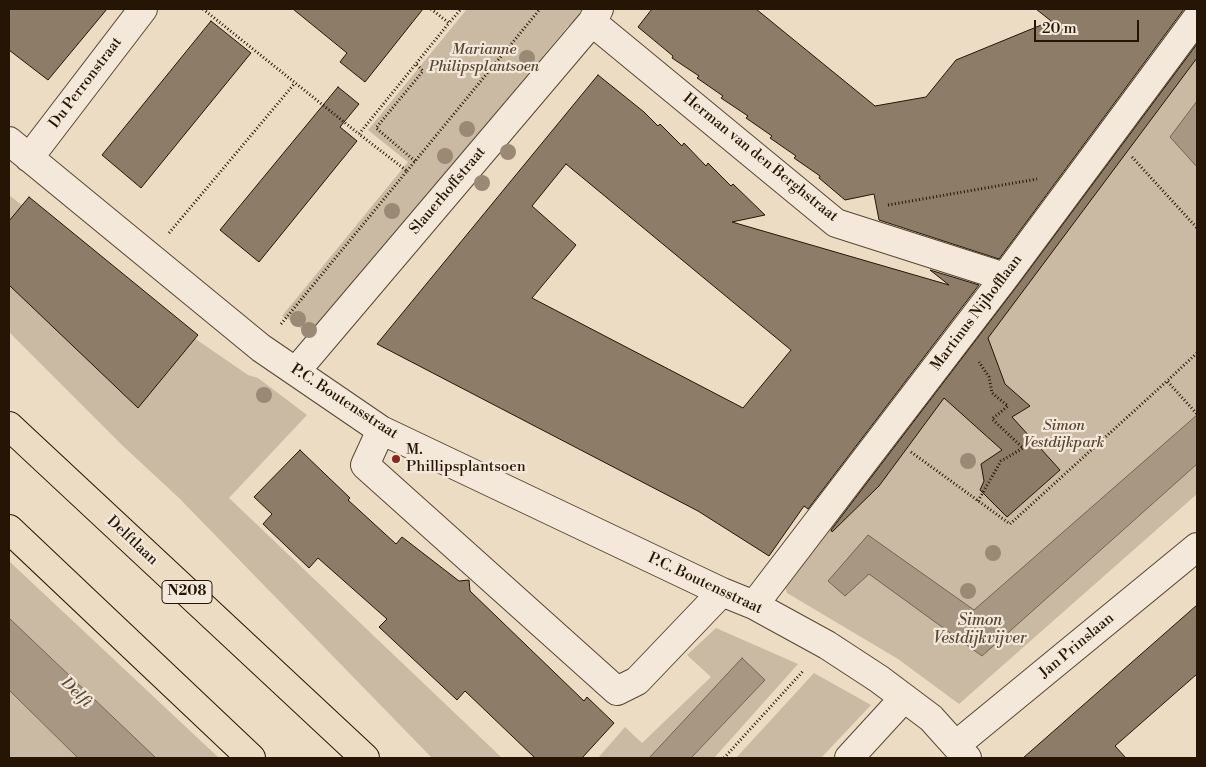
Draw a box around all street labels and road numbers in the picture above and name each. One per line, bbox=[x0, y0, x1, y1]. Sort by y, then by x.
street label: Du Perronstraat bbox=[46, 34, 126, 132]
street label: Herman van den Berghstraat bbox=[679, 90, 841, 226]
street label: Slauerhoffstraat bbox=[406, 144, 490, 238]
street label: Martinus Nijhofflaan bbox=[928, 252, 1026, 374]
street label: P.C. Boutensstraat bbox=[287, 361, 401, 443]
street label: Delftlaan bbox=[103, 513, 161, 569]
street label: P.C. Boutensstraat bbox=[645, 550, 765, 618]
road number: N208 bbox=[162, 580, 212, 604]
street label: Jan Prinslaan bbox=[1036, 610, 1118, 682]

